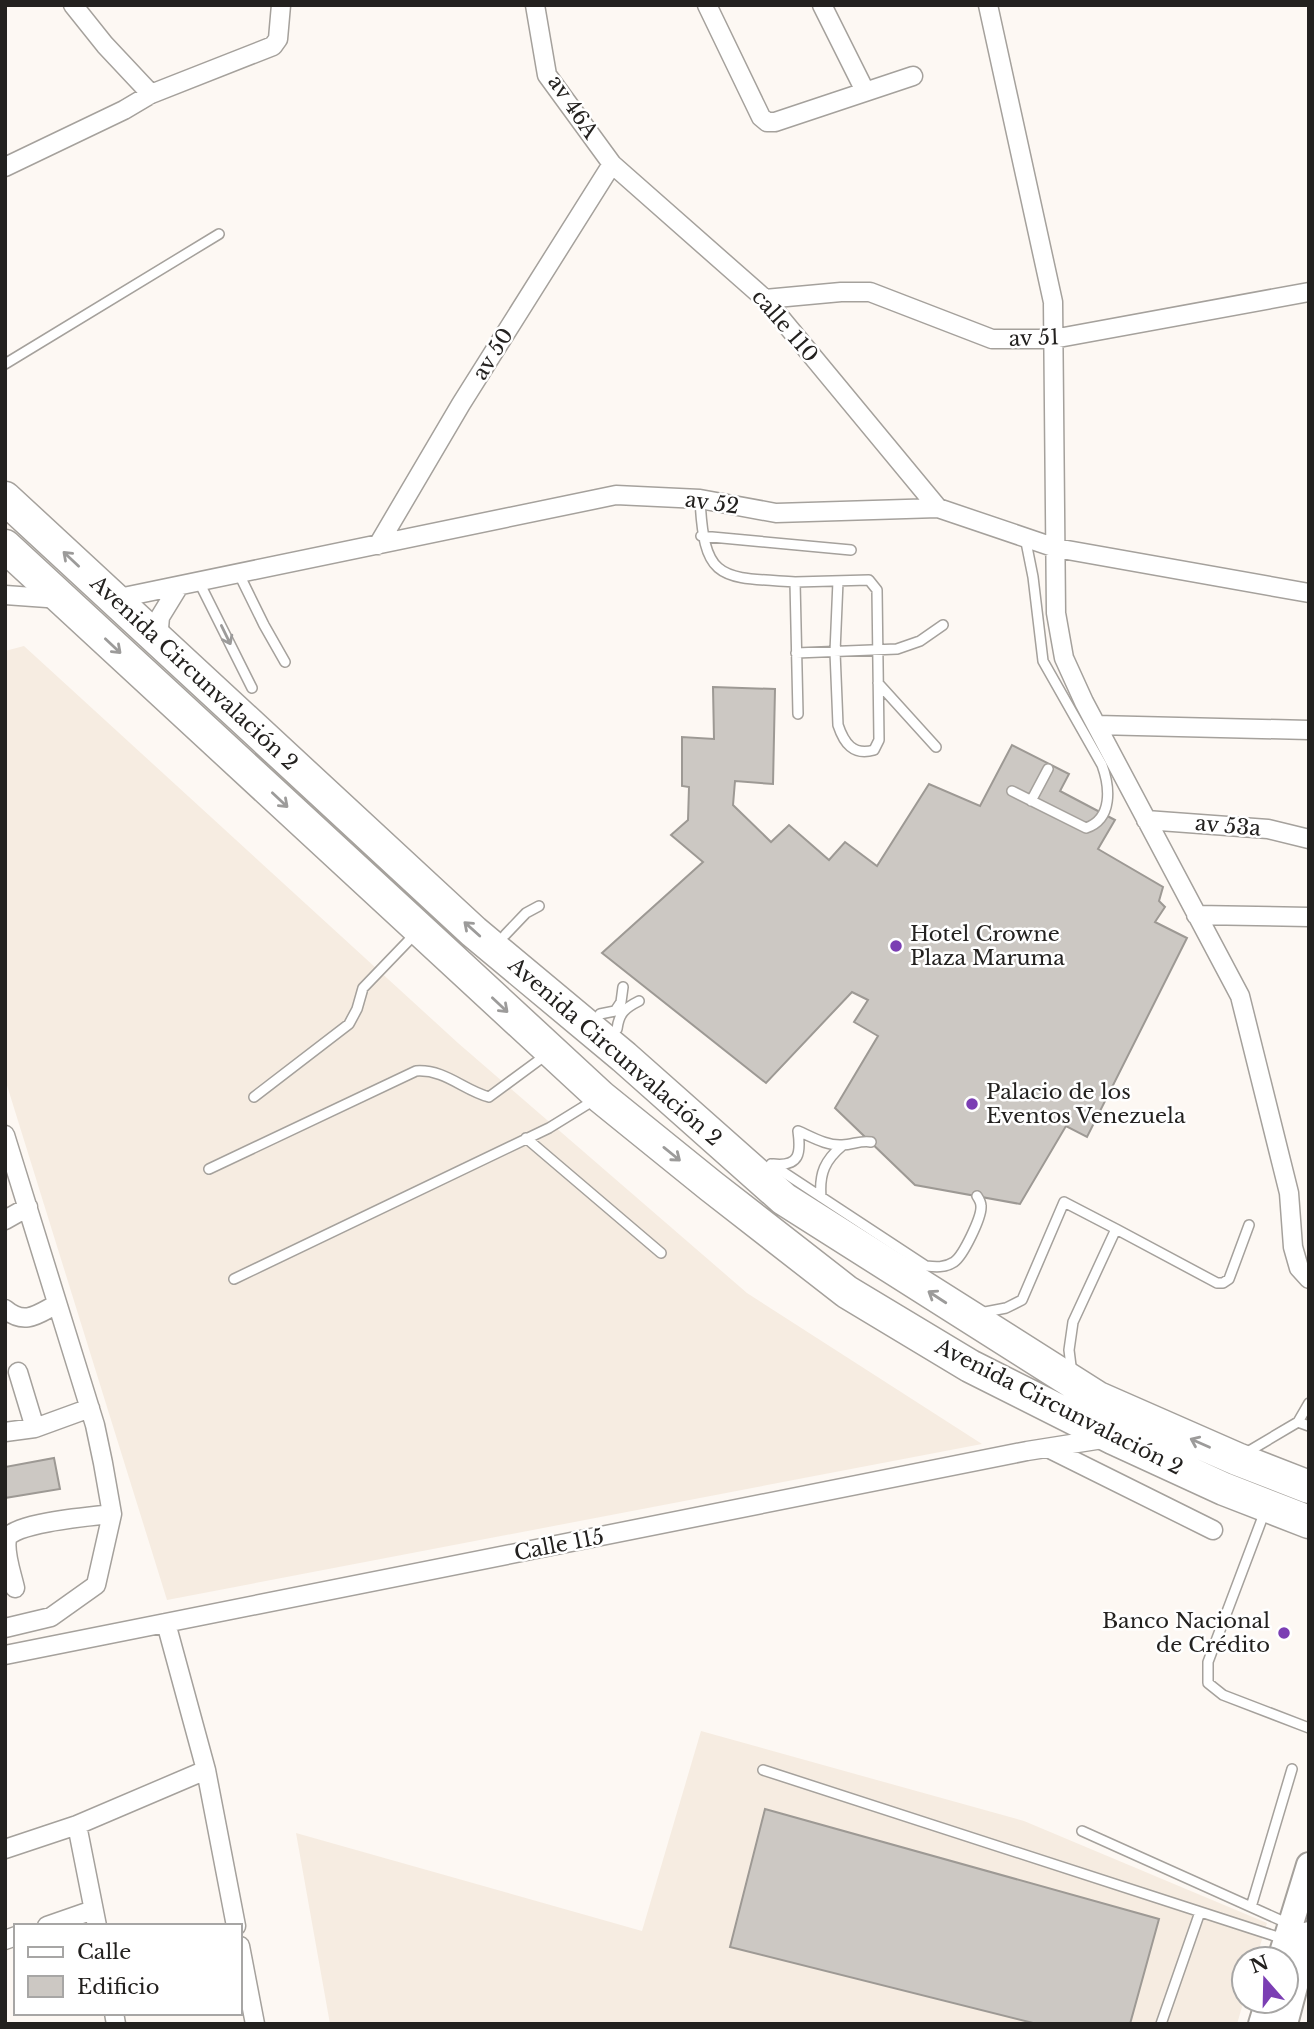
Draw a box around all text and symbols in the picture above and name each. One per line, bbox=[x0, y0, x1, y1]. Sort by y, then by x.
street label: av 46A bbox=[542, 70, 604, 145]
street label: calle 110 bbox=[746, 284, 824, 368]
street label: av 50 bbox=[467, 323, 519, 385]
street label: av 51 bbox=[1008, 324, 1060, 352]
street label: av 52 bbox=[683, 486, 741, 520]
one-way arrow bbox=[63, 550, 80, 567]
street label: Avenida Circunvalación 2 bbox=[84, 569, 303, 776]
one-way arrow bbox=[220, 624, 233, 645]
one-way arrow bbox=[104, 637, 121, 654]
one-way arrow bbox=[271, 792, 288, 809]
street label: av 53a bbox=[1194, 810, 1262, 842]
one-way arrow bbox=[463, 921, 481, 937]
place label: Hotel Crowne Plaza Maruma bbox=[910, 921, 1065, 971]
marker: Hotel Crowne Plaza Maruma bbox=[888, 938, 904, 954]
street label: Avenida Circunvalación 2 bbox=[502, 952, 727, 1152]
one-way arrow bbox=[491, 997, 508, 1014]
place label: Palacio de los Eventos Venezuela bbox=[986, 1079, 1186, 1129]
marker: Palacio de los Eventos Venezuela bbox=[964, 1096, 980, 1112]
one-way arrow bbox=[662, 1147, 680, 1162]
one-way arrow bbox=[928, 1290, 948, 1304]
street label: Avenida Circunvalación 2 bbox=[930, 1333, 1187, 1481]
one-way arrow bbox=[1190, 1435, 1211, 1448]
street label: Calle 115 bbox=[512, 1524, 606, 1566]
place label: Banco Nacional de Crédito bbox=[1102, 1608, 1270, 1658]
marker: Banco Nacional de Crédito bbox=[1276, 1625, 1292, 1641]
legend bbox=[14, 1924, 242, 2015]
text: Calle bbox=[77, 1939, 131, 1965]
north arrow bbox=[1230, 1945, 1300, 2015]
text: N bbox=[1247, 1951, 1272, 1978]
text: Edificio bbox=[77, 1974, 159, 2000]

